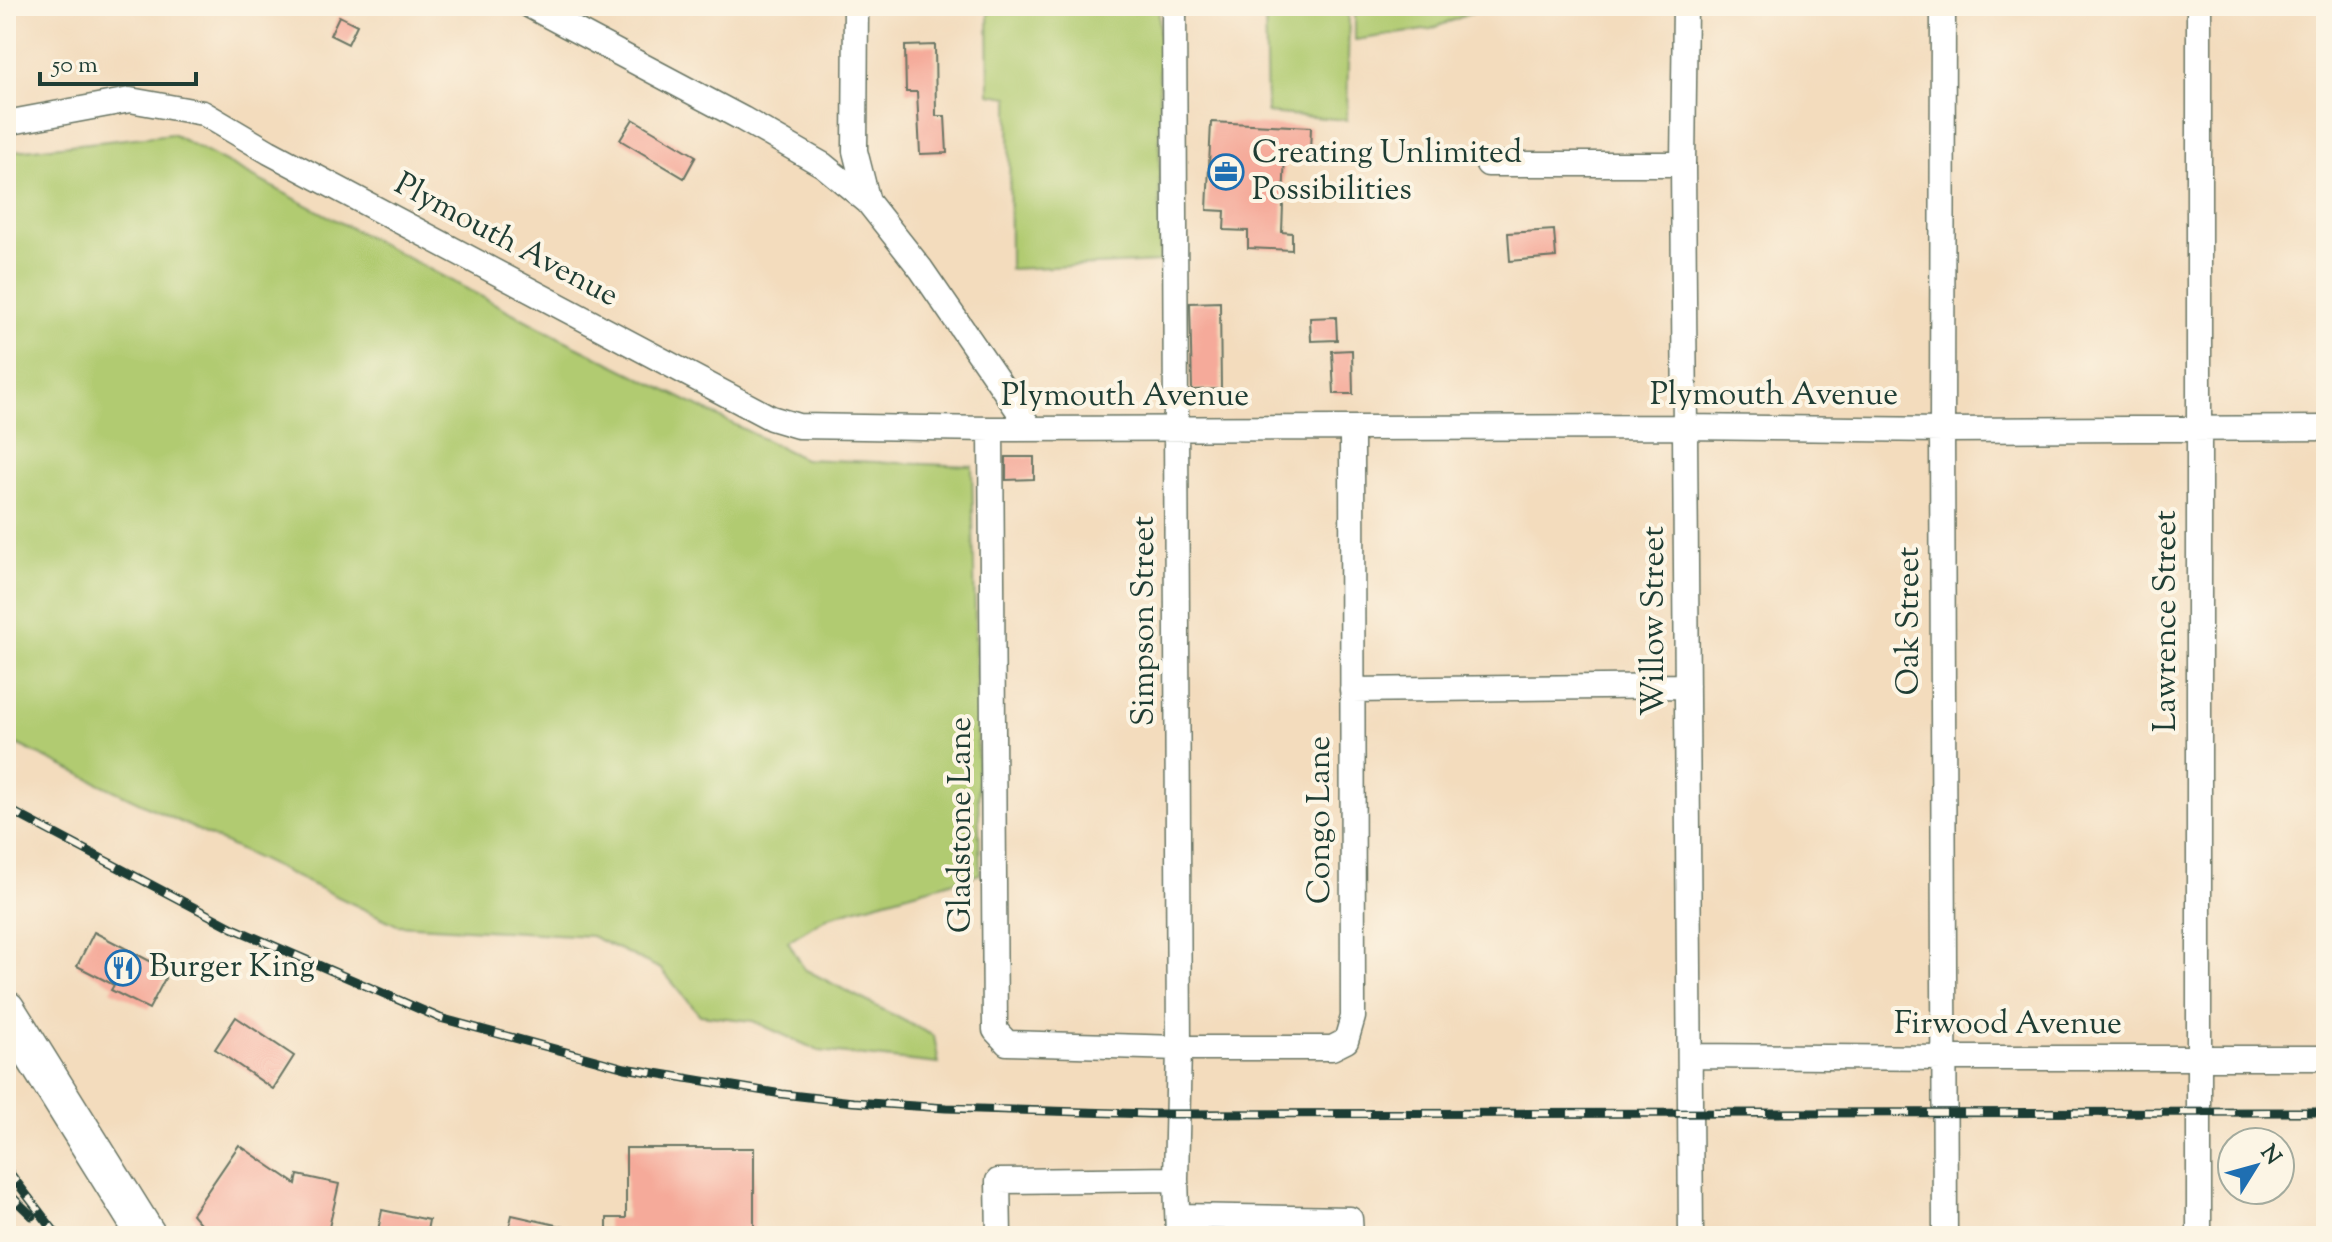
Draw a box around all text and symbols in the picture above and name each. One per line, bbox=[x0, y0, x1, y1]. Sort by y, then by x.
scale bar bbox=[40, 36, 196, 86]
text: 50 m bbox=[50, 49, 98, 83]
place label: Creating Unlimited Possibilities bbox=[1252, 131, 1522, 214]
office icon: Creating Unlimited Possibilities bbox=[1207, 153, 1245, 191]
street label: Plymouth Avenue bbox=[386, 162, 626, 320]
street label: Plymouth Avenue bbox=[1650, 373, 1898, 419]
street label: Plymouth Avenue bbox=[1001, 374, 1249, 420]
street label: Lawrence Street bbox=[2144, 510, 2190, 732]
street label: Simpson Street bbox=[1122, 516, 1168, 726]
street label: Willow Street bbox=[1632, 526, 1678, 716]
street label: Oak Street bbox=[1887, 546, 1933, 695]
street label: Gladstone Lane bbox=[939, 717, 985, 933]
street label: Congo Lane bbox=[1298, 736, 1344, 904]
place label: Burger King bbox=[149, 945, 315, 991]
restaurant icon: Burger King bbox=[104, 949, 142, 987]
street label: Firwood Avenue bbox=[1894, 1002, 2122, 1048]
north arrow bbox=[2216, 1126, 2296, 1206]
text: N bbox=[2252, 1139, 2288, 1173]

